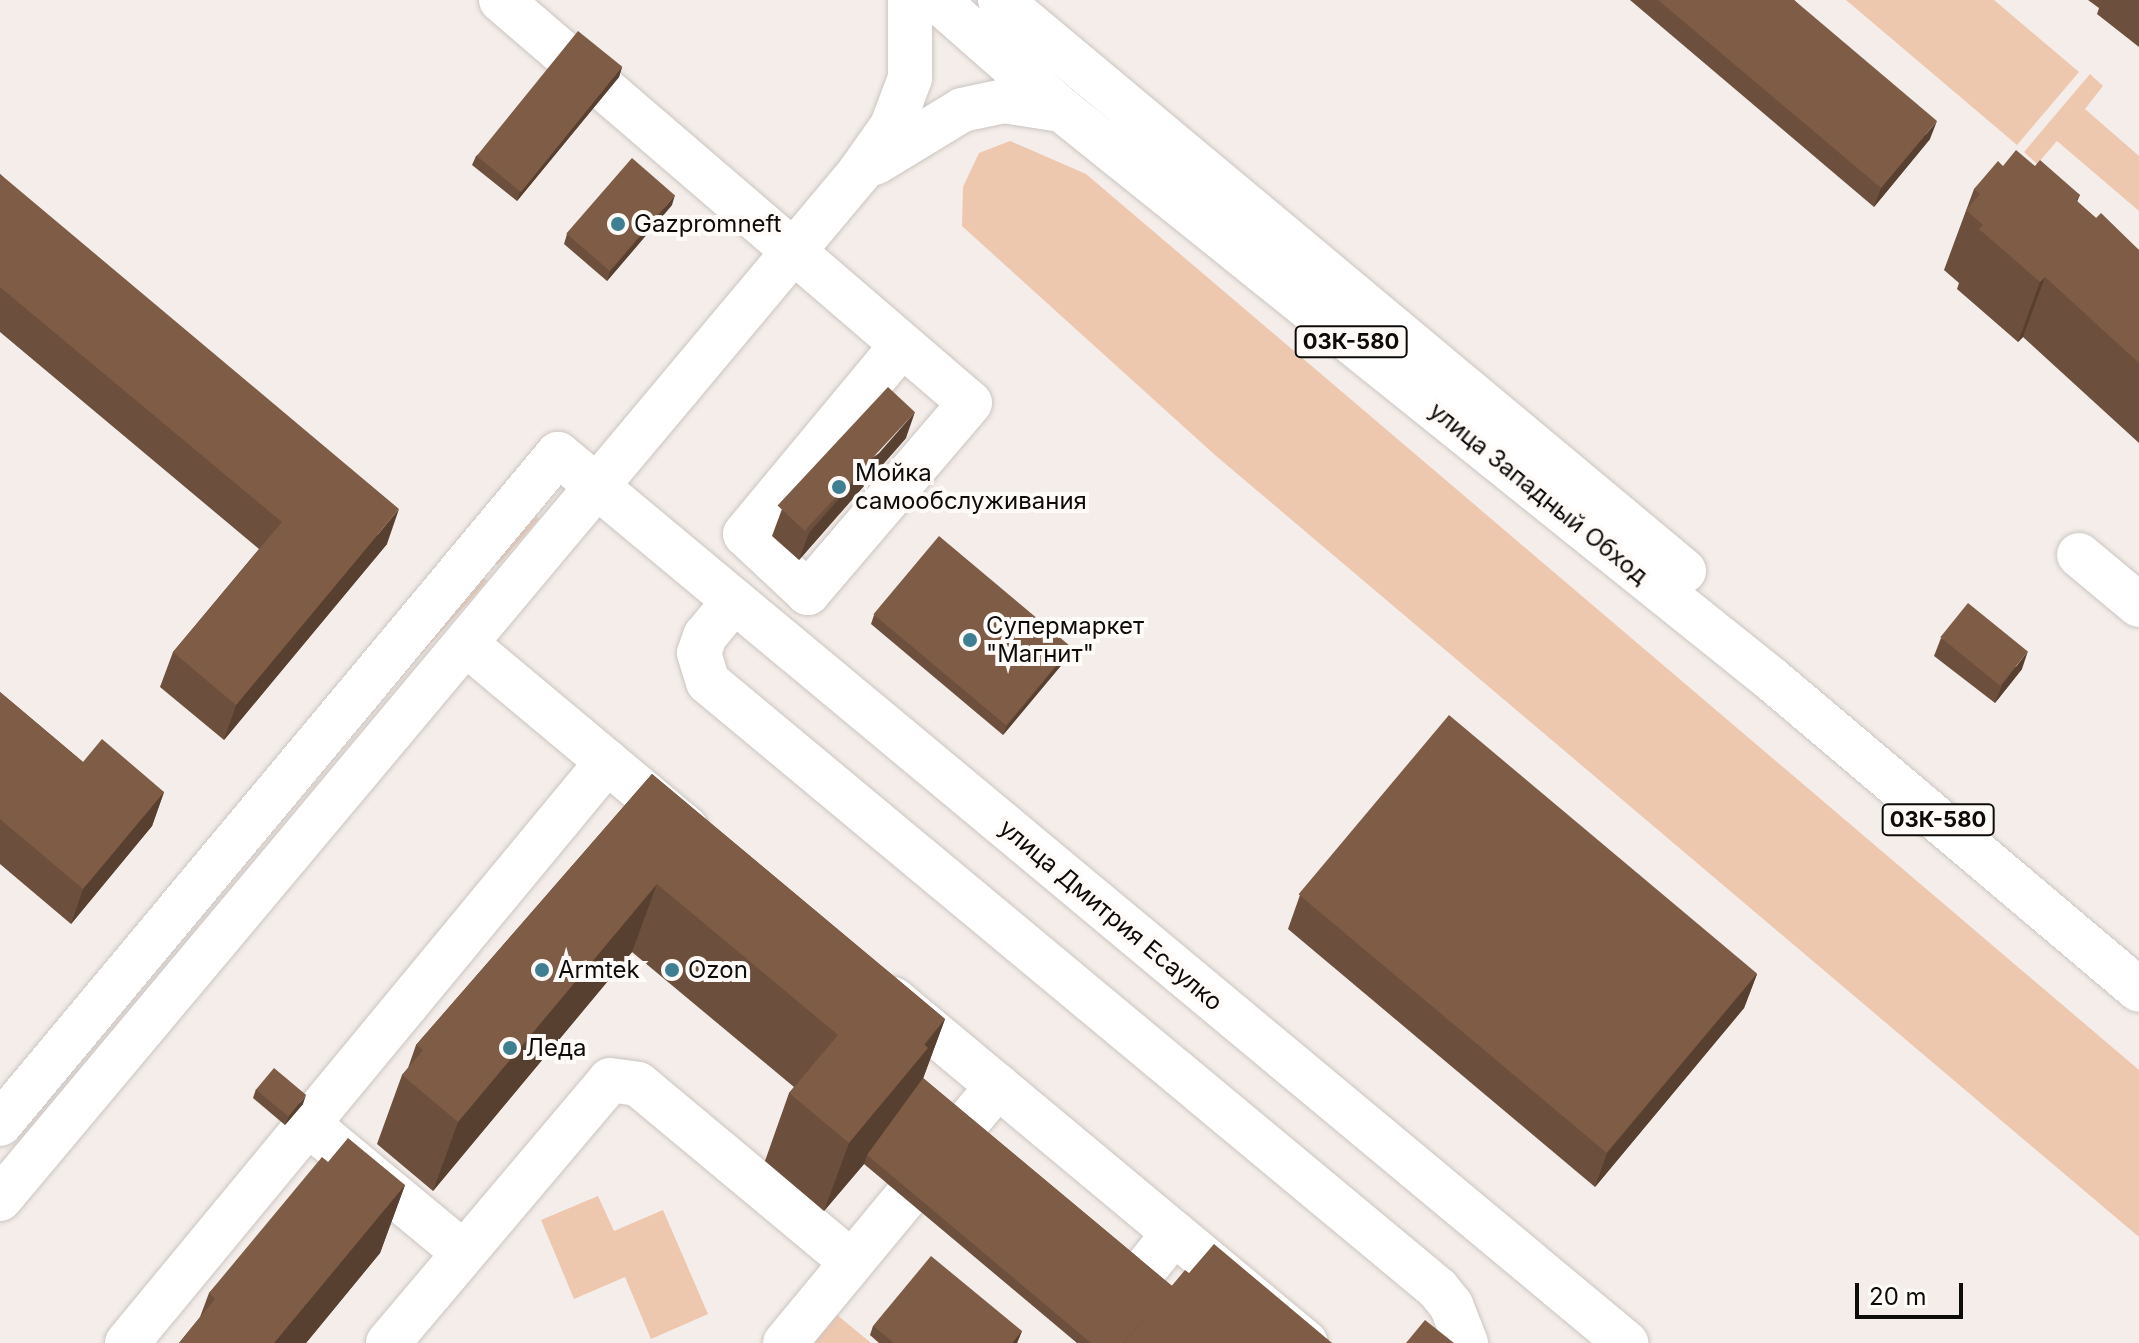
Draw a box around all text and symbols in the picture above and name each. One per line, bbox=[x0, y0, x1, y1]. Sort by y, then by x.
place label: Gazpromneft bbox=[634, 210, 781, 238]
marker: Gazpromneft bbox=[609, 215, 627, 233]
road number: 03К-580 bbox=[1293, 324, 1409, 360]
street label: улица Западный Обход bbox=[1424, 396, 1654, 590]
place label: Мойка самообслуживания bbox=[855, 459, 1087, 515]
marker: Мойка самообслуживания bbox=[830, 478, 848, 496]
place label: Супермаркет "Магнит" bbox=[986, 612, 1144, 668]
marker: Супермаркет "Магнит" bbox=[961, 631, 979, 649]
road number: 03К-580 bbox=[1880, 802, 1996, 838]
street label: улица Дмитрия Есаулко bbox=[994, 813, 1228, 1017]
place label: Armtek bbox=[558, 956, 640, 984]
place label: Ozon bbox=[688, 956, 748, 984]
marker: Armtek bbox=[533, 961, 551, 979]
marker: Ozon bbox=[663, 961, 681, 979]
place label: Леда bbox=[526, 1034, 586, 1062]
marker: Леда bbox=[501, 1039, 519, 1057]
scale bar bbox=[1859, 1267, 1967, 1317]
text: 20 m bbox=[1869, 1282, 1927, 1311]

